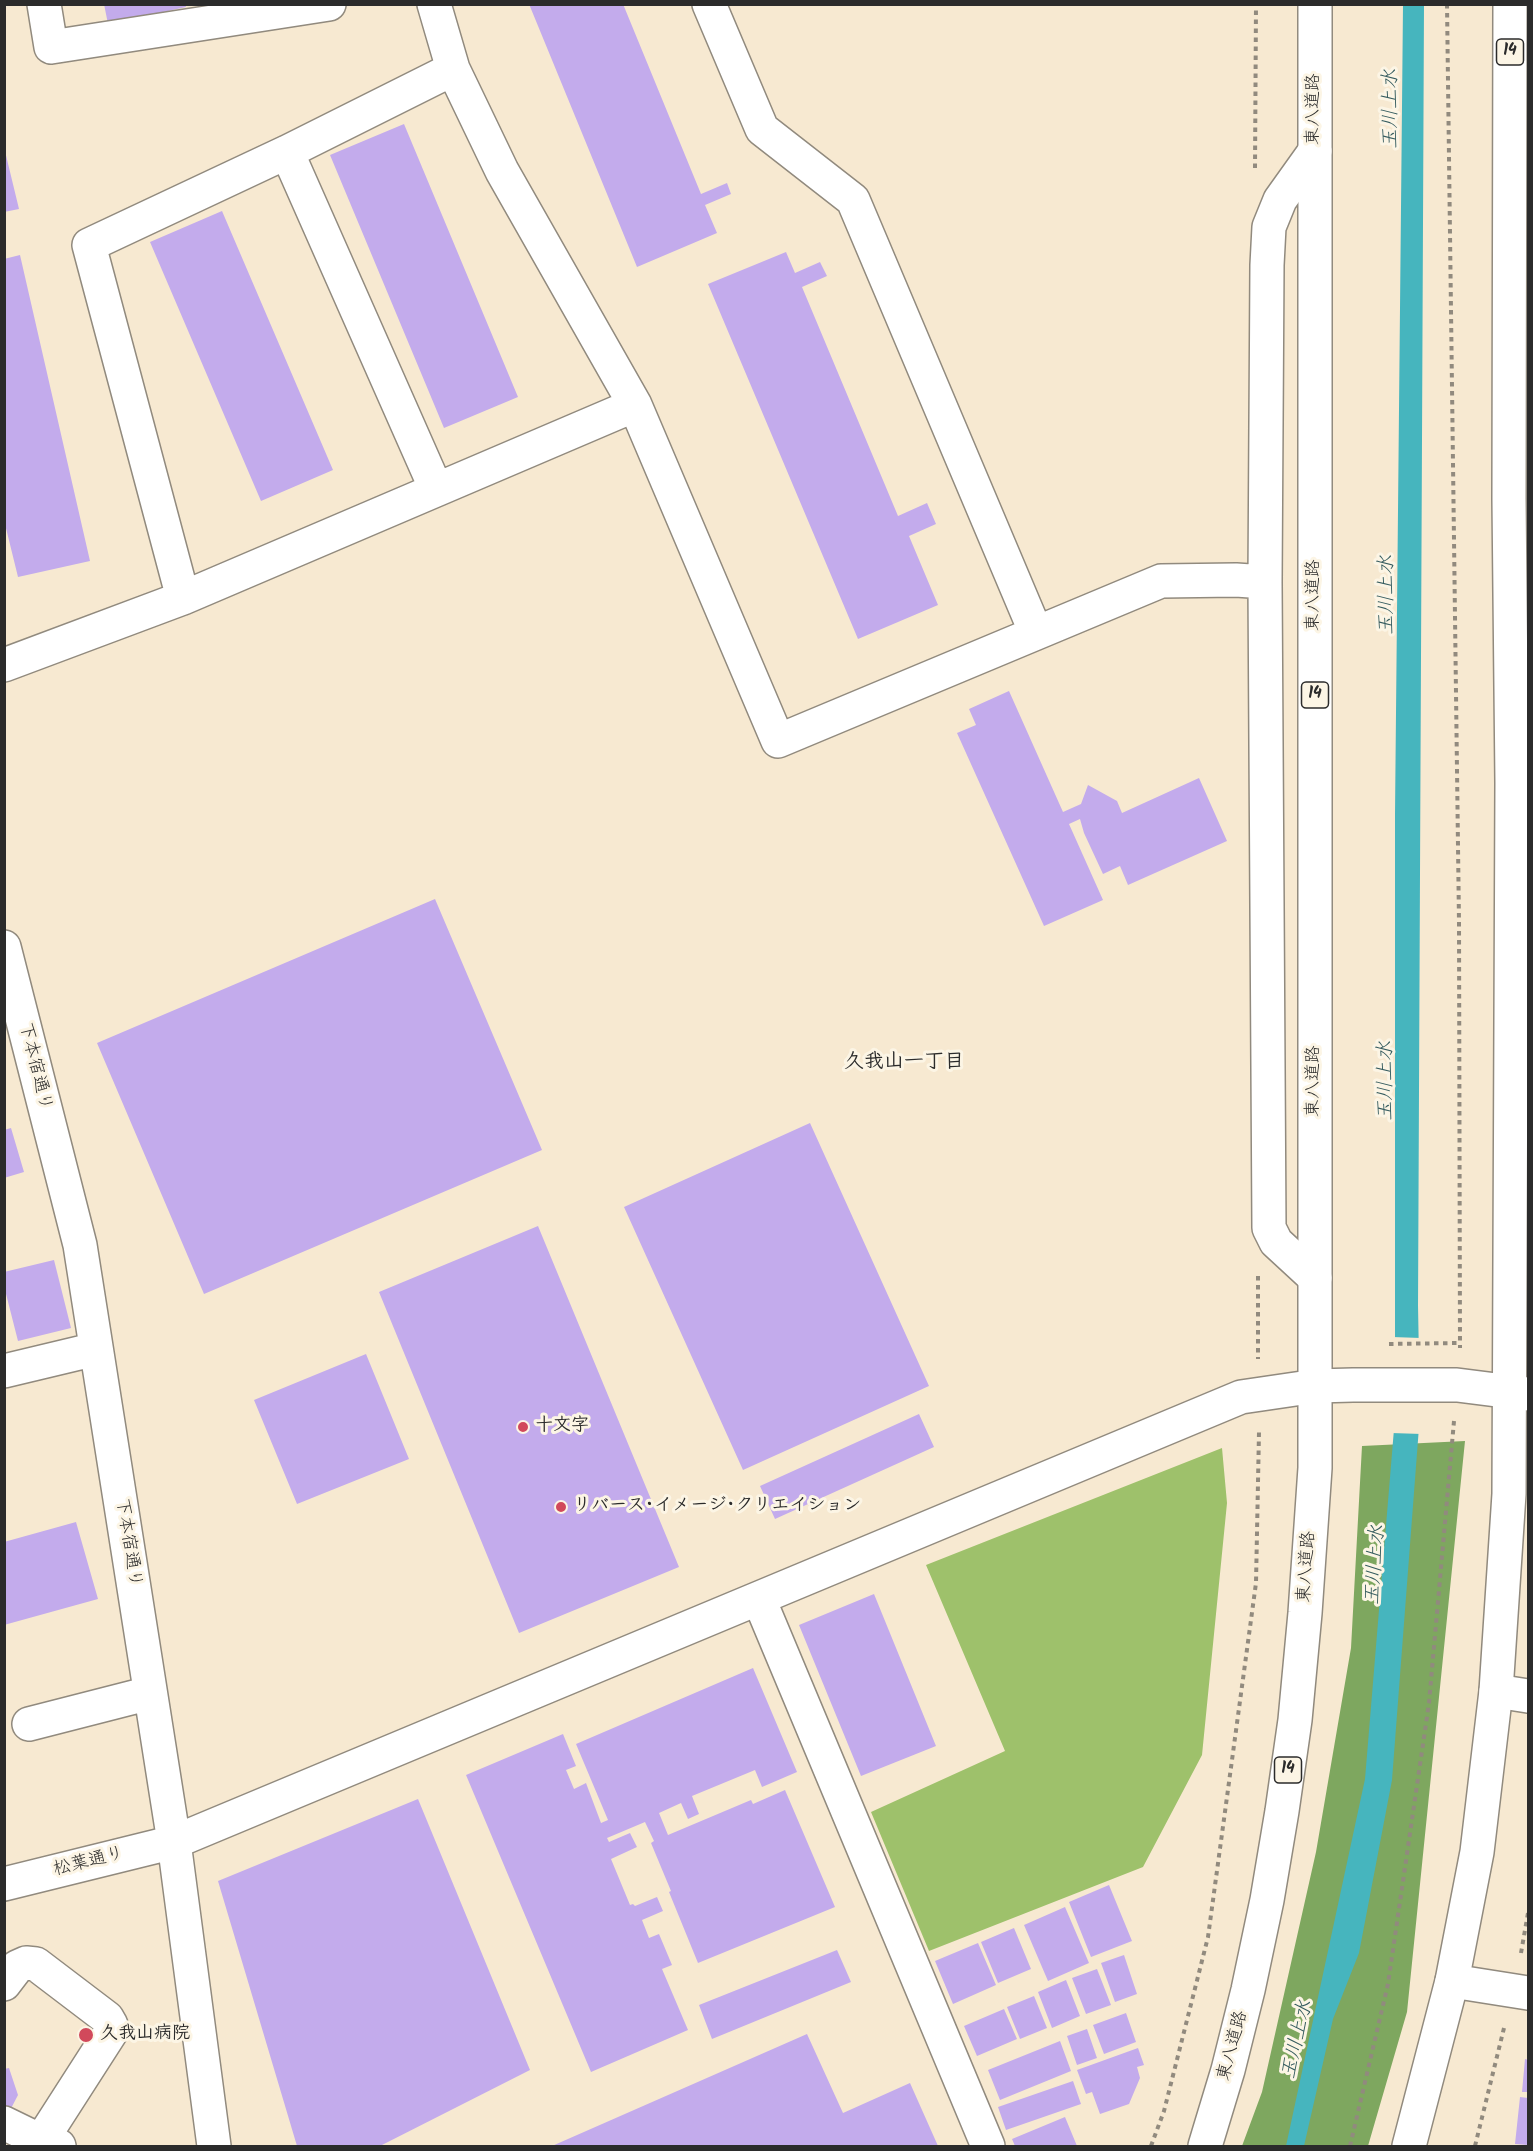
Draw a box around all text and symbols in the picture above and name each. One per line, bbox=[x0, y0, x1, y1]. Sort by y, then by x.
road number: 14 bbox=[1496, 39, 1524, 65]
water label: 玉川上水 bbox=[1381, 69, 1405, 149]
street label: 東八道路 bbox=[1304, 73, 1326, 145]
water label: 玉川上水 bbox=[1377, 555, 1401, 635]
street label: 東八道路 bbox=[1304, 559, 1326, 631]
road number: 14 bbox=[1302, 682, 1328, 708]
street label: 下本宿通り bbox=[13, 1021, 55, 1113]
water label: 玉川上水 bbox=[1376, 1041, 1400, 1121]
street label: 東八道路 bbox=[1304, 1045, 1326, 1117]
district label: 久我山一丁目 bbox=[844, 1052, 964, 1076]
place label: 十文字 bbox=[535, 1416, 589, 1438]
marker: 十文字 bbox=[516, 1420, 530, 1434]
place label: リバース･イメージ･クリエイション bbox=[573, 1496, 861, 1518]
street label: 下本宿通り bbox=[109, 1497, 145, 1589]
marker: リバース･イメージ･クリエイション bbox=[554, 1500, 568, 1514]
water label: 玉川上水 bbox=[1362, 1524, 1392, 1606]
street label: 東八道路 bbox=[1295, 1530, 1321, 1604]
road number: 14 bbox=[1274, 1757, 1302, 1783]
street label: 松葉通り bbox=[51, 1844, 127, 1882]
water label: 玉川上水 bbox=[1278, 1998, 1320, 2082]
street label: 東八道路 bbox=[1214, 2008, 1254, 2084]
place label: 久我山病院 bbox=[100, 2024, 190, 2046]
marker: 久我山病院 bbox=[77, 2026, 95, 2044]

